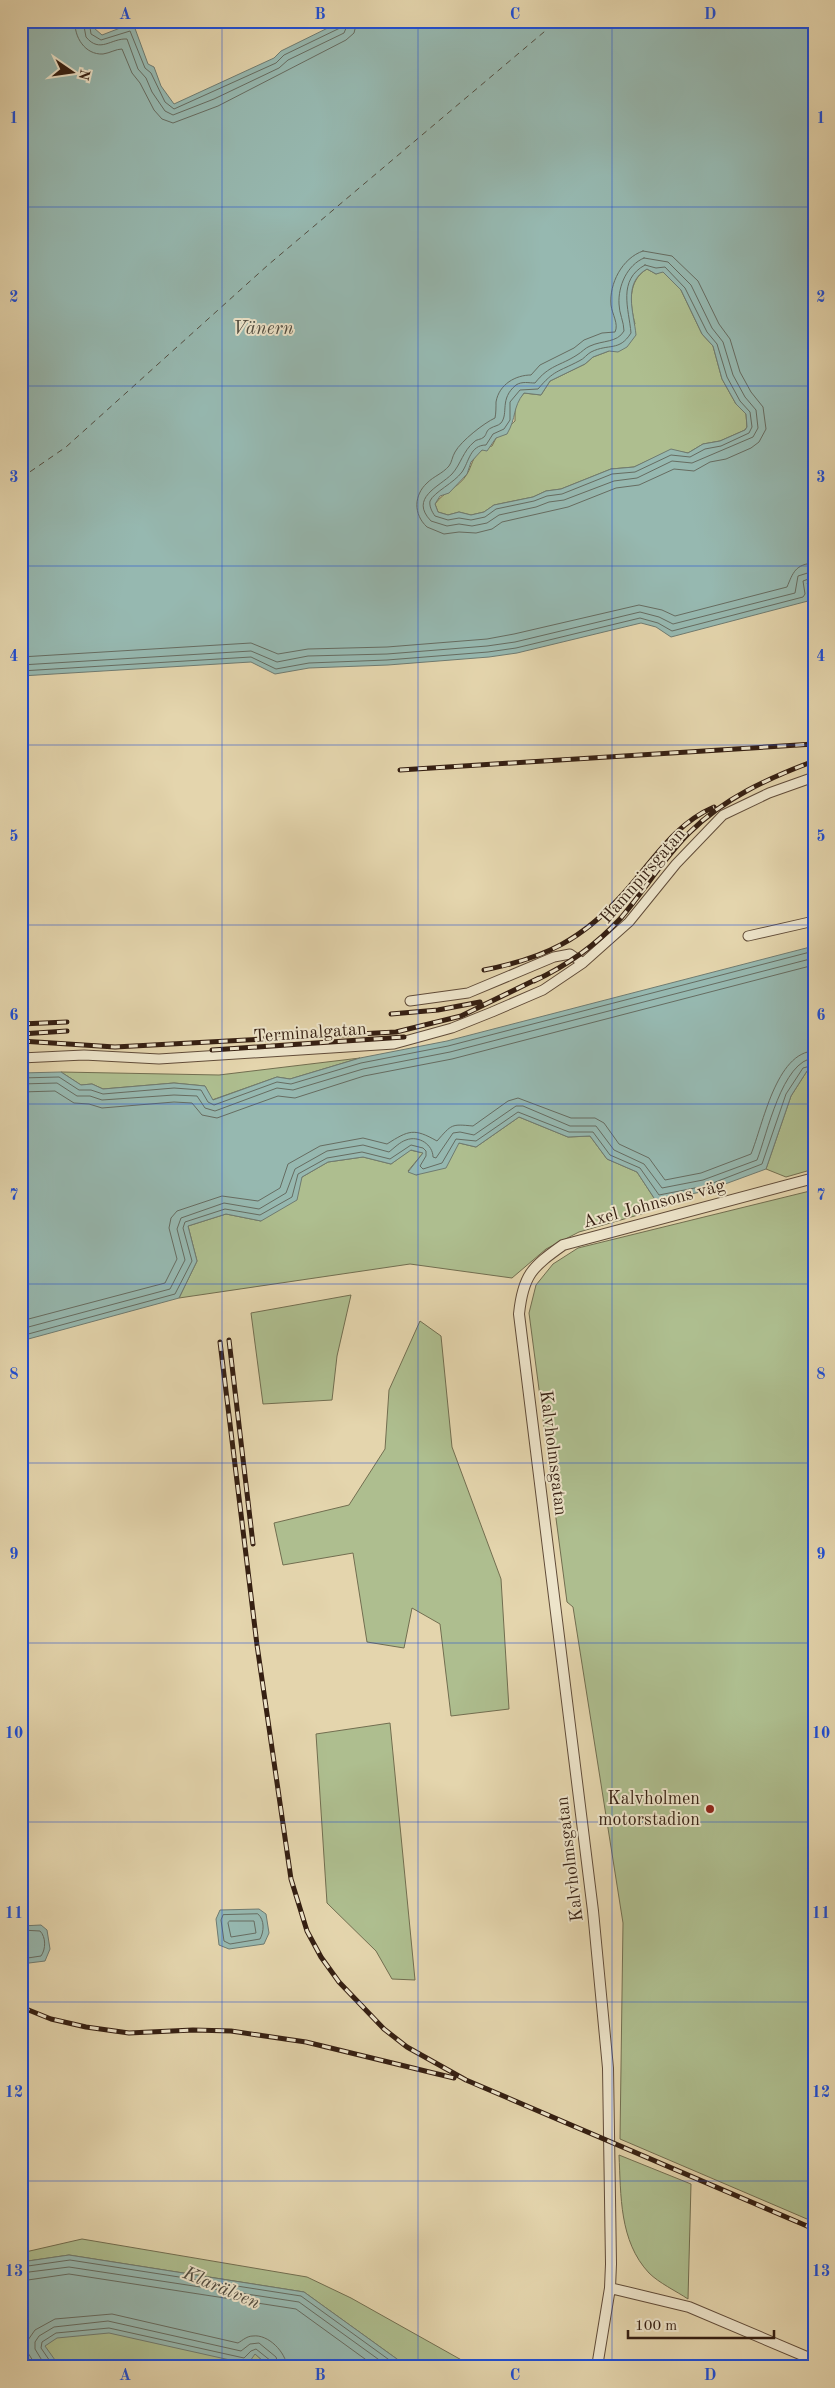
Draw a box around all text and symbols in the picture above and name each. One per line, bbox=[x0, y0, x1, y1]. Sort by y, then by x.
text: A bbox=[119, 7, 131, 23]
text: B bbox=[314, 7, 326, 23]
text: C bbox=[510, 7, 520, 23]
text: D bbox=[704, 7, 716, 23]
north arrow bbox=[48, 48, 98, 98]
text: N bbox=[76, 68, 92, 82]
text: 1 bbox=[9, 111, 19, 127]
text: 1 bbox=[816, 111, 826, 127]
text: 2 bbox=[9, 290, 19, 306]
text: 2 bbox=[816, 290, 826, 306]
water label: Vänern bbox=[232, 320, 294, 339]
text: 3 bbox=[9, 470, 19, 486]
text: 3 bbox=[816, 470, 826, 486]
text: 4 bbox=[9, 649, 19, 665]
text: 4 bbox=[816, 649, 826, 665]
street label: Hamnpirsgatan bbox=[597, 825, 689, 927]
text: 5 bbox=[9, 829, 19, 845]
text: 5 bbox=[816, 829, 826, 845]
text: 6 bbox=[9, 1008, 19, 1024]
text: 6 bbox=[816, 1008, 826, 1024]
street label: Terminalgatan bbox=[253, 1020, 367, 1046]
street label: Axel Johnsons väg bbox=[581, 1176, 727, 1232]
text: 7 bbox=[9, 1188, 19, 1204]
text: 7 bbox=[816, 1188, 826, 1204]
text: 8 bbox=[9, 1367, 19, 1383]
text: 8 bbox=[816, 1367, 826, 1383]
street label: Kalvholmsgatan bbox=[536, 1389, 570, 1517]
text: 9 bbox=[9, 1547, 19, 1563]
text: 9 bbox=[816, 1547, 826, 1563]
text: 10 bbox=[5, 1726, 23, 1742]
text: 10 bbox=[812, 1726, 830, 1742]
place label: Kalvholmen motorstadion bbox=[598, 1790, 700, 1829]
street label: Kalvholmsgatan bbox=[553, 1795, 587, 1923]
marker: Kalvholmen motorstadion bbox=[704, 1803, 716, 1815]
text: 11 bbox=[5, 1906, 23, 1922]
text: 11 bbox=[812, 1906, 830, 1922]
text: 12 bbox=[5, 2085, 23, 2101]
text: 12 bbox=[812, 2085, 830, 2101]
text: 13 bbox=[5, 2264, 23, 2280]
water label: Klarälven bbox=[179, 2264, 262, 2314]
text: 13 bbox=[812, 2264, 830, 2280]
scale bar bbox=[628, 2308, 774, 2340]
text: 100 m bbox=[635, 2319, 677, 2334]
text: A bbox=[119, 2368, 131, 2384]
text: B bbox=[314, 2368, 326, 2384]
text: C bbox=[510, 2368, 520, 2384]
text: D bbox=[704, 2368, 716, 2384]

